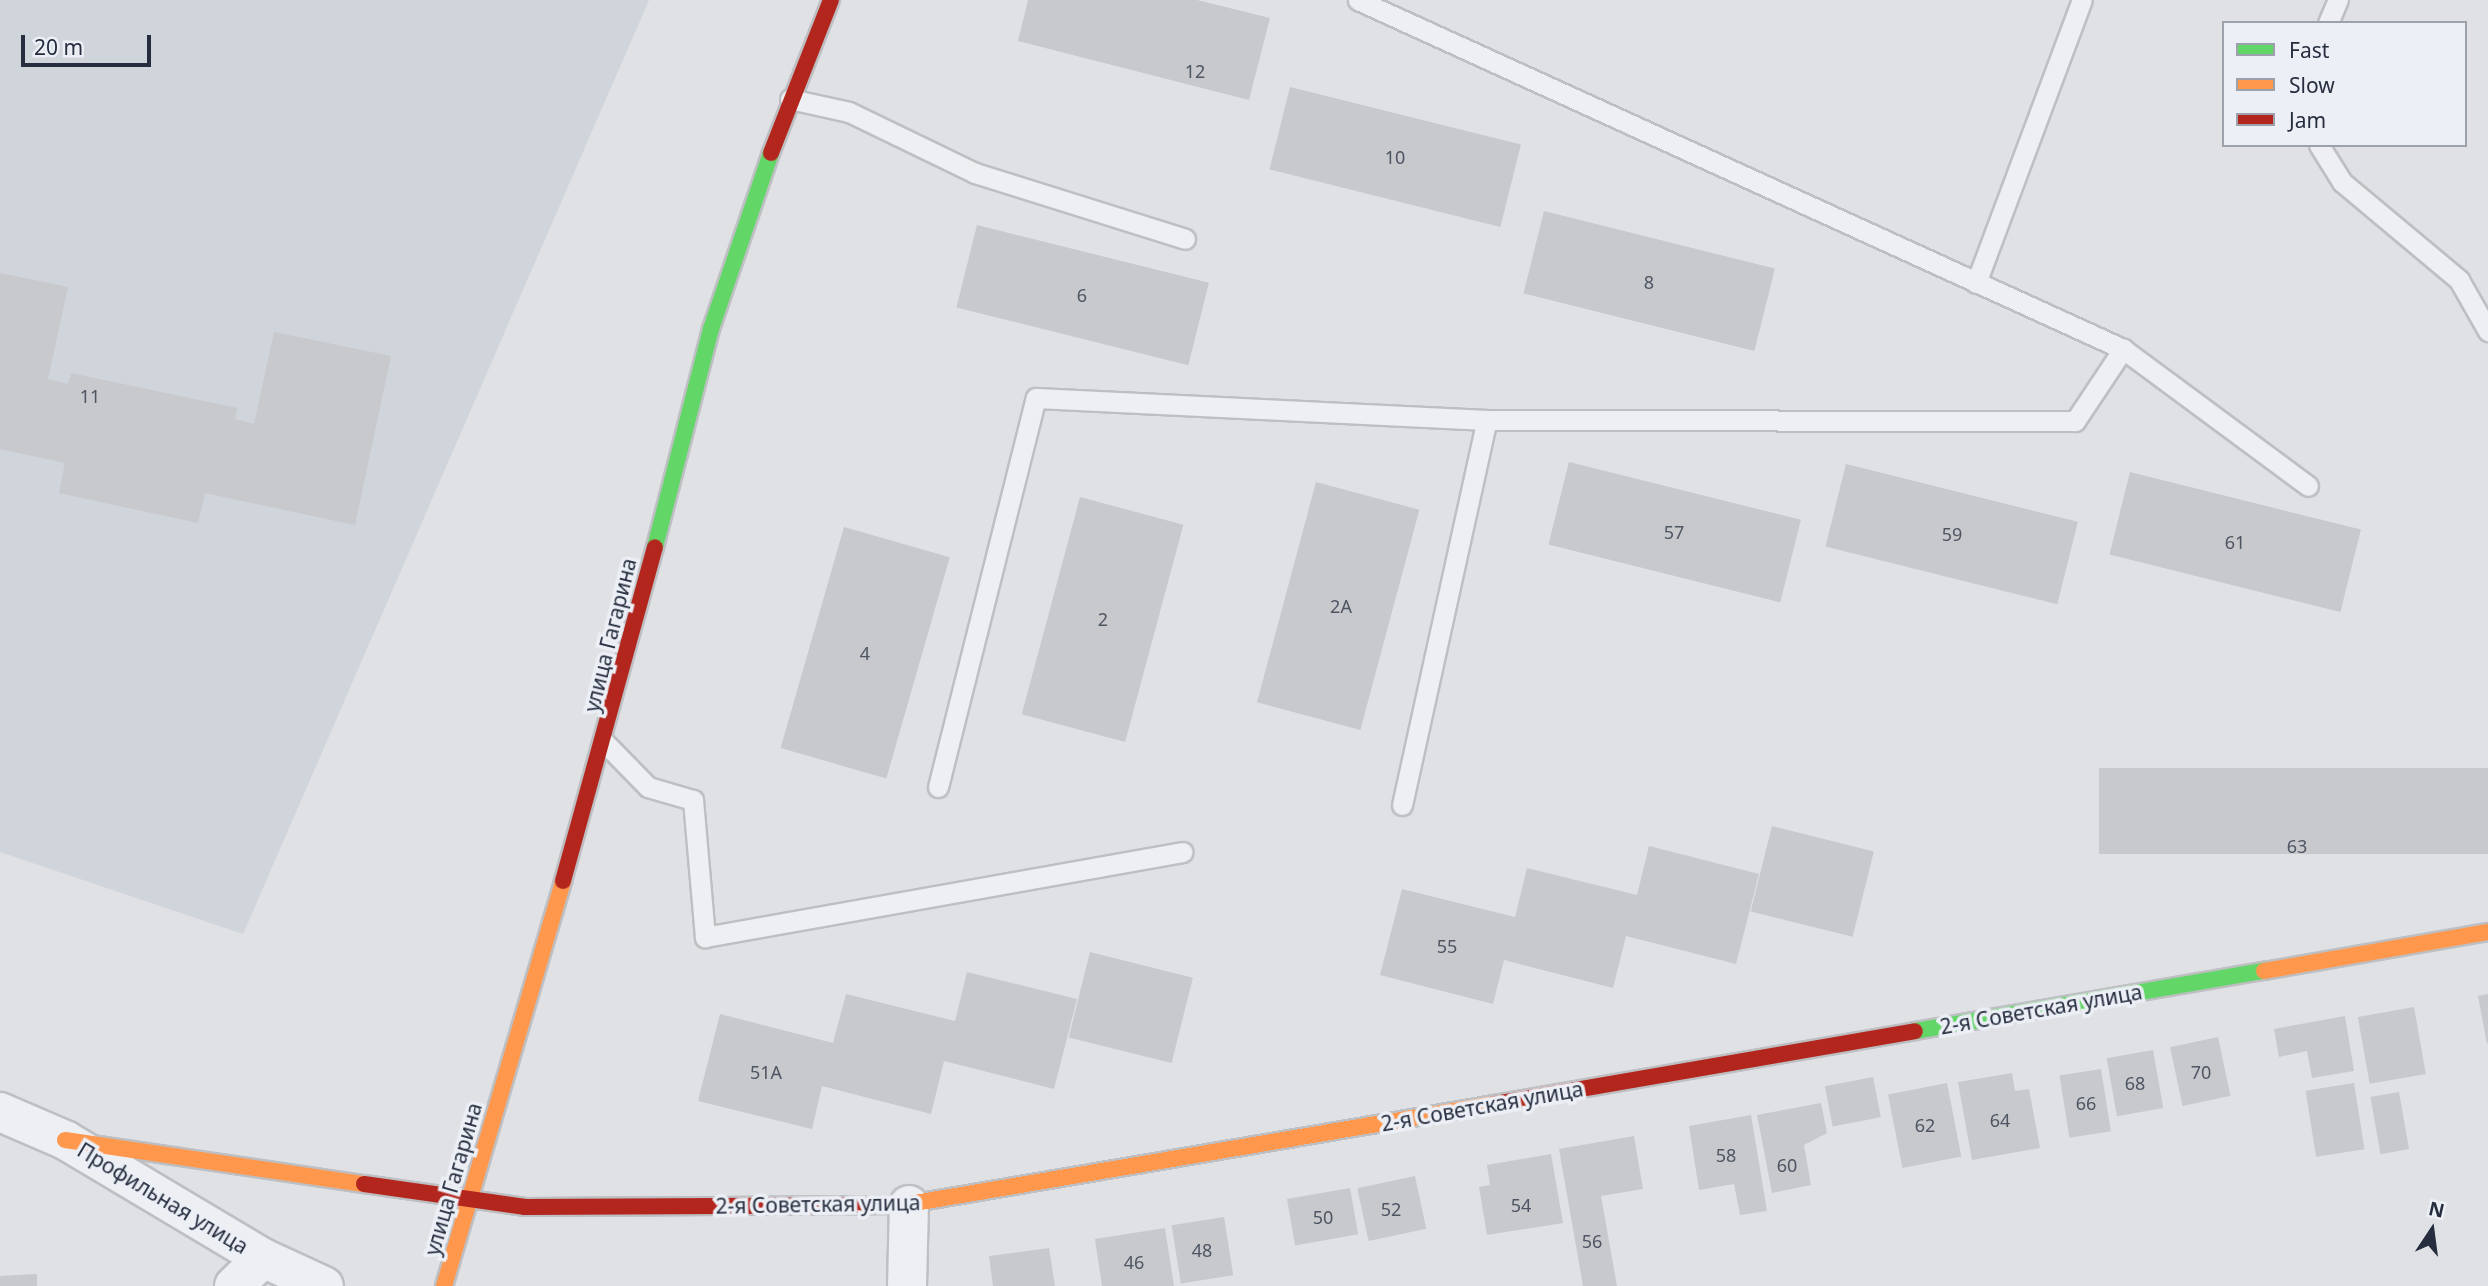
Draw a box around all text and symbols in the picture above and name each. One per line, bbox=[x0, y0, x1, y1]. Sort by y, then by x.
scale bar bbox=[24, 21, 154, 65]
legend bbox=[2222, 21, 2467, 147]
text: 20 m bbox=[34, 33, 83, 61]
text: Fast bbox=[2289, 36, 2329, 64]
house number: 12 bbox=[1185, 60, 1205, 82]
text: Slow bbox=[2289, 71, 2335, 99]
text: Jam bbox=[2289, 106, 2326, 134]
house number: 10 bbox=[1385, 146, 1405, 168]
house number: 8 bbox=[1644, 271, 1654, 293]
house number: 6 bbox=[1077, 284, 1087, 306]
house number: 11 bbox=[80, 385, 100, 407]
house number: 57 bbox=[1664, 521, 1684, 543]
house number: 59 bbox=[1942, 523, 1962, 545]
house number: 61 bbox=[2225, 531, 2245, 553]
street label: улица Гагарина bbox=[579, 555, 641, 715]
house number: 2А bbox=[1330, 595, 1352, 617]
house number: 2 bbox=[1098, 608, 1108, 630]
house number: 4 bbox=[860, 642, 870, 664]
house number: 63 bbox=[2287, 835, 2307, 857]
house number: 55 bbox=[1437, 935, 1457, 957]
street label: 2-я Советская улица bbox=[1938, 979, 2144, 1039]
house number: 51А bbox=[750, 1061, 782, 1083]
house number: 70 bbox=[2191, 1061, 2211, 1083]
house number: 68 bbox=[2125, 1072, 2145, 1094]
street label: 2-я Советская улица bbox=[1379, 1076, 1585, 1136]
house number: 66 bbox=[2076, 1092, 2096, 1114]
street label: улица Гагарина bbox=[419, 1100, 487, 1258]
house number: 64 bbox=[1990, 1109, 2010, 1131]
house number: 62 bbox=[1915, 1114, 1935, 1136]
street label: Профильная улица bbox=[73, 1137, 253, 1259]
house number: 58 bbox=[1716, 1144, 1736, 1166]
house number: 60 bbox=[1777, 1154, 1797, 1176]
street label: 2-я Советская улица bbox=[715, 1190, 921, 1218]
house number: 54 bbox=[1511, 1194, 1531, 1216]
north arrow bbox=[2397, 1195, 2467, 1265]
text: N bbox=[2426, 1195, 2447, 1224]
house number: 52 bbox=[1381, 1198, 1401, 1220]
house number: 50 bbox=[1313, 1206, 1333, 1228]
house number: 56 bbox=[1582, 1230, 1602, 1252]
house number: 48 bbox=[1192, 1239, 1212, 1261]
house number: 46 bbox=[1124, 1251, 1144, 1273]

